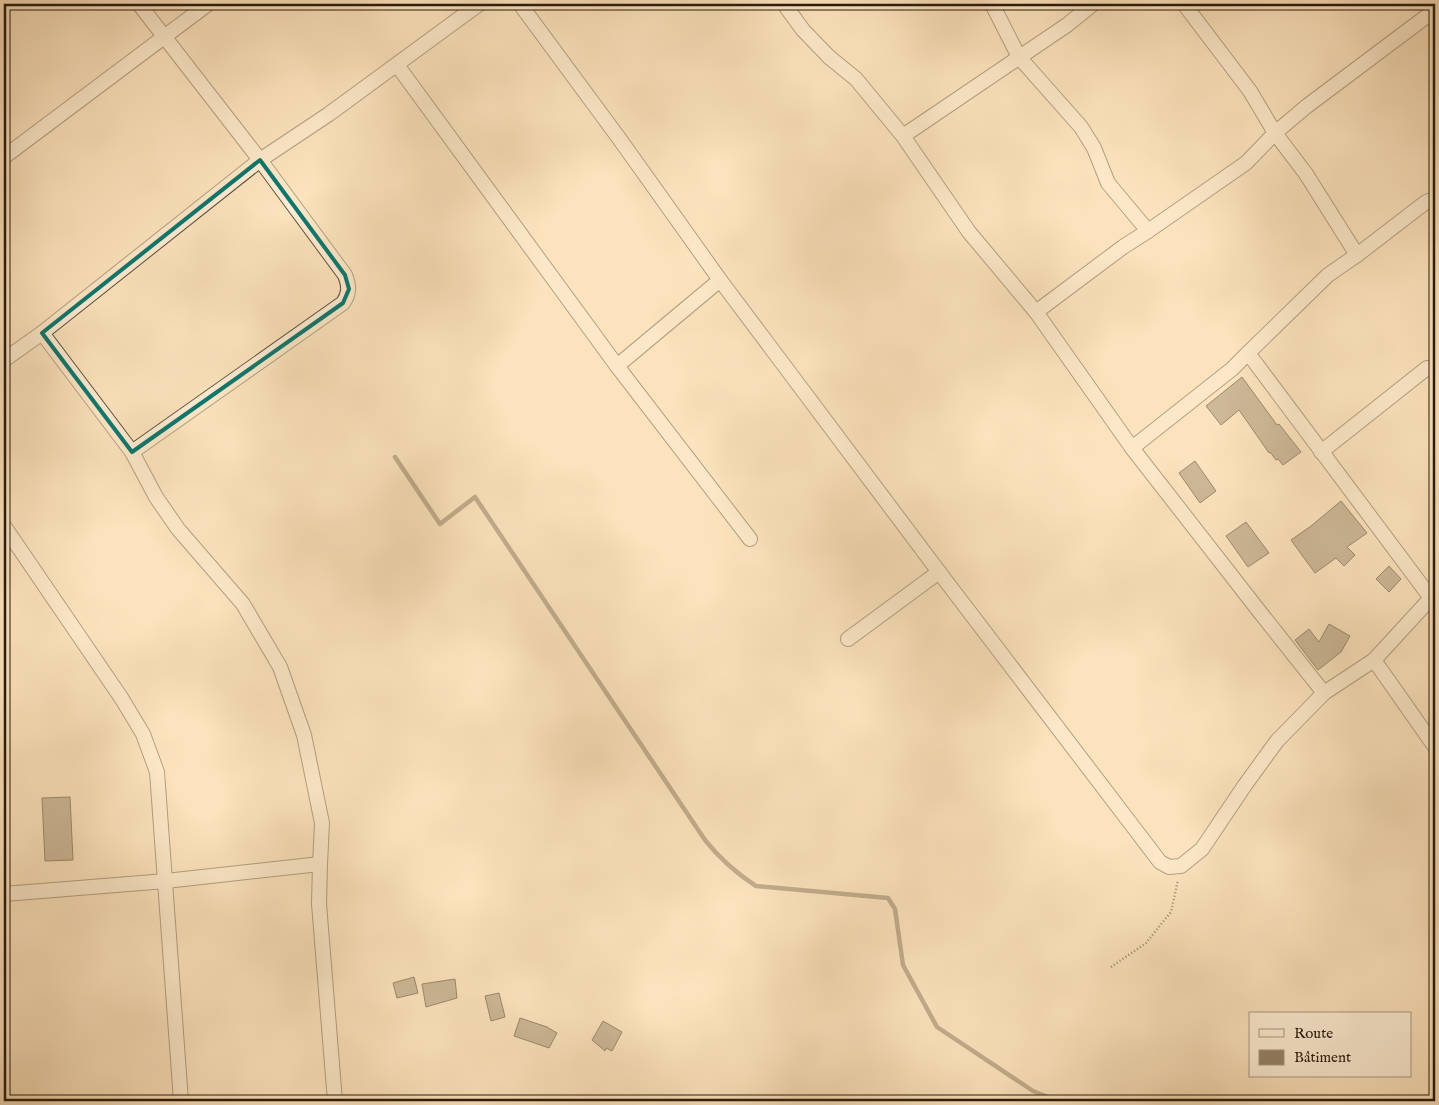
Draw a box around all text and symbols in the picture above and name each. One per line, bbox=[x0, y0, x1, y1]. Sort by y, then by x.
legend bbox=[1249, 1012, 1412, 1078]
text: Route bbox=[1294, 1024, 1333, 1043]
text: Bâtiment bbox=[1294, 1048, 1351, 1067]

